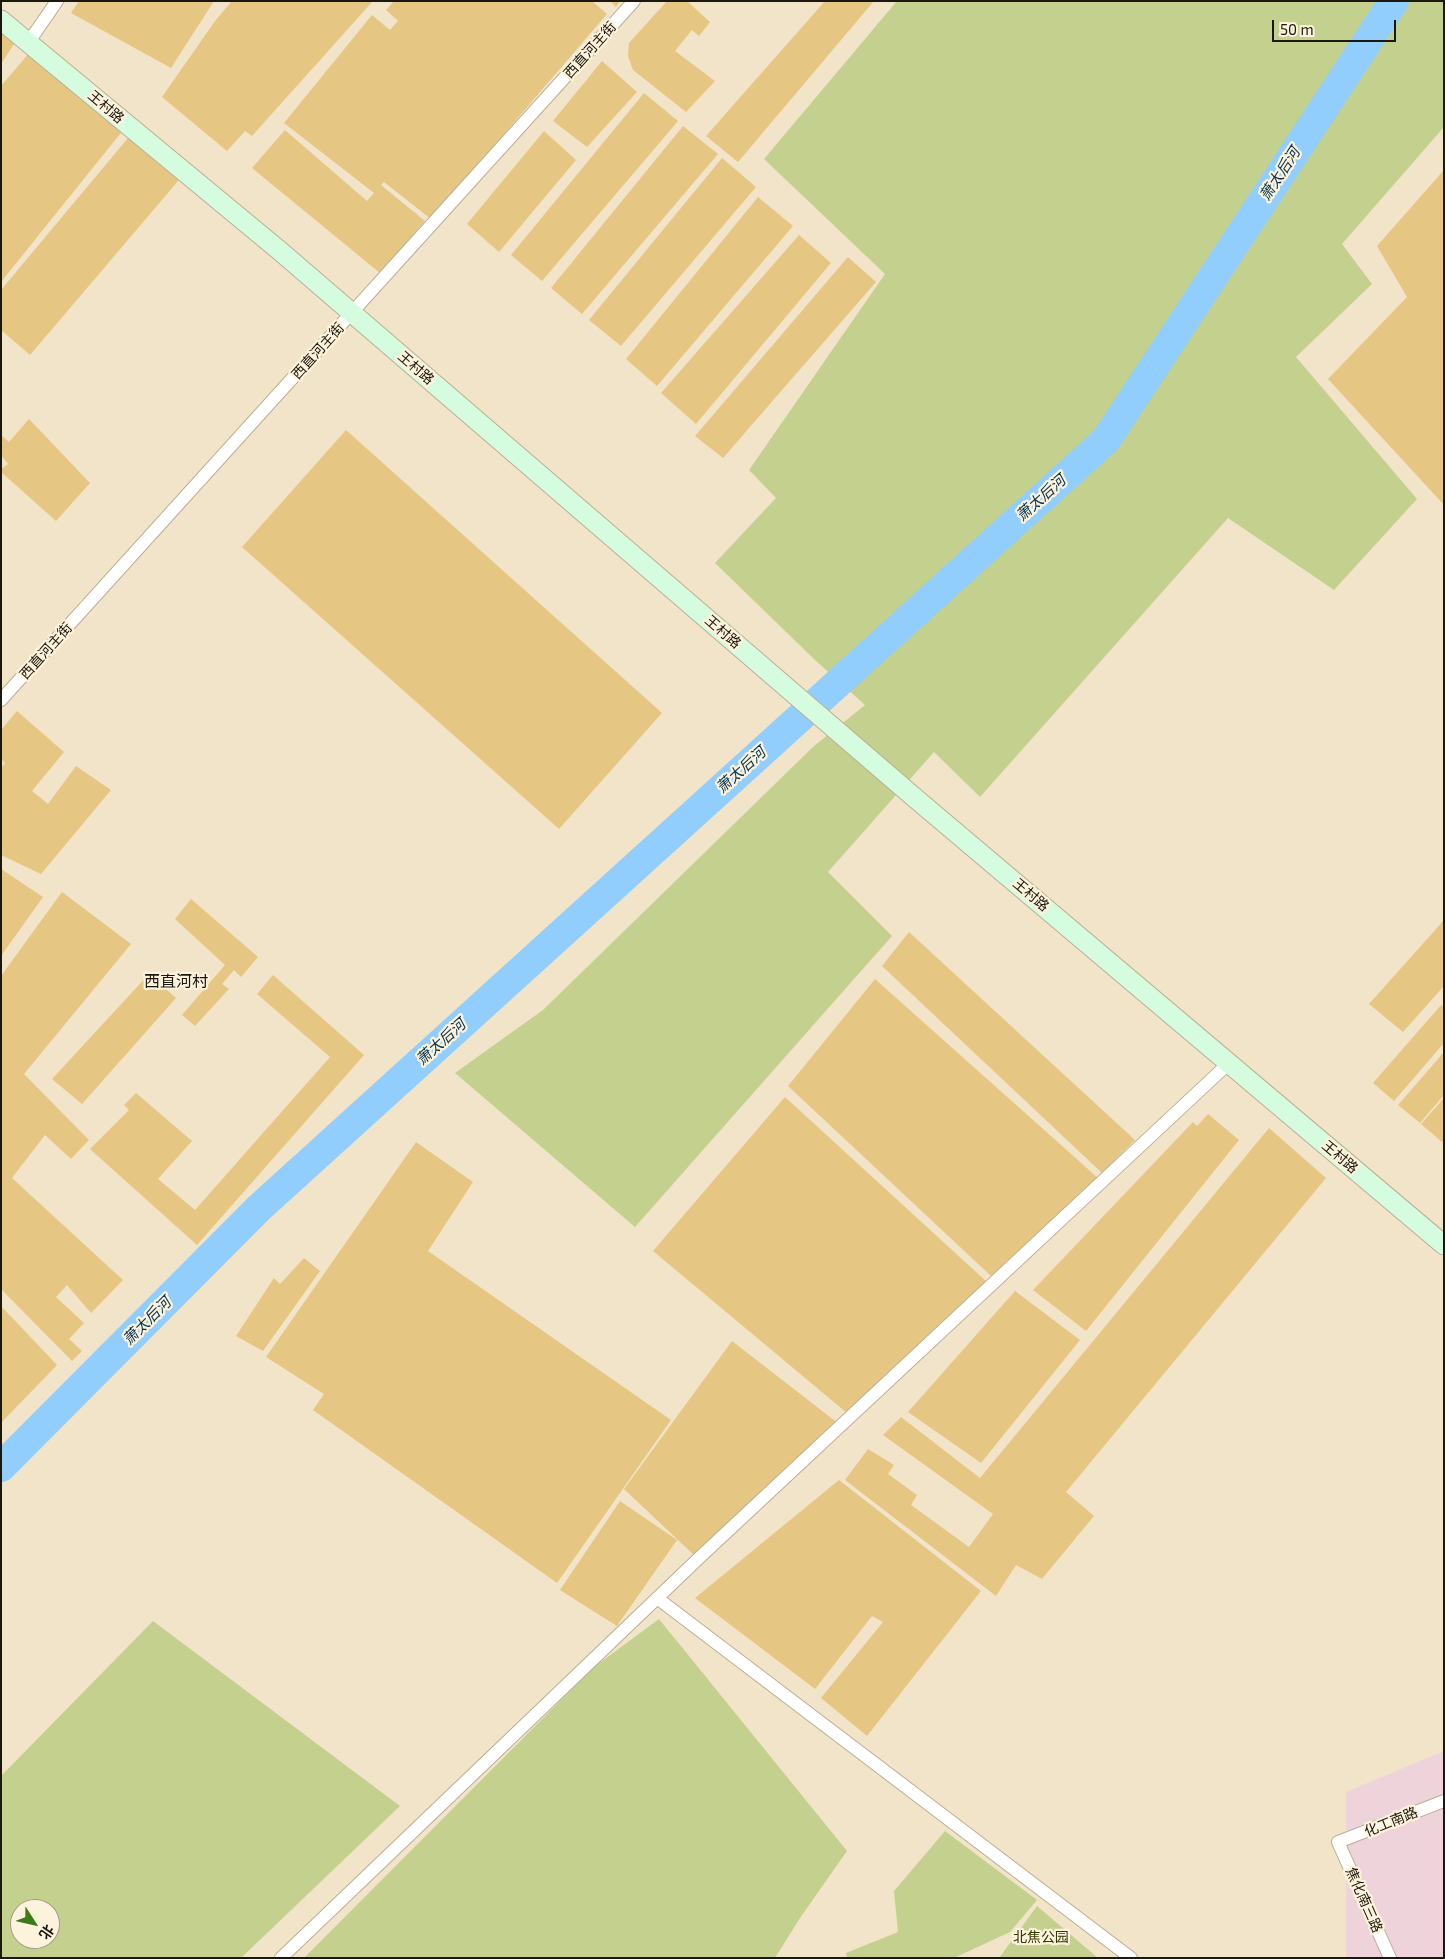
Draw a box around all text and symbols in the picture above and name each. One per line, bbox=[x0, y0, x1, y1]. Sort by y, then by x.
scale bar bbox=[1275, 10, 1399, 42]
street label: 西直河主街 bbox=[560, 18, 620, 82]
text: 50 m bbox=[1280, 20, 1314, 38]
street label: 王村路 bbox=[85, 87, 127, 127]
water label: 萧太后河 bbox=[1256, 144, 1304, 204]
street label: 西直河主街 bbox=[288, 319, 348, 383]
street label: 王村路 bbox=[395, 348, 437, 388]
water label: 萧太后河 bbox=[1013, 471, 1069, 525]
street label: 王村路 bbox=[702, 612, 744, 652]
street label: 西直河主街 bbox=[16, 619, 76, 683]
water label: 萧太后河 bbox=[713, 743, 769, 797]
street label: 王村路 bbox=[1010, 875, 1052, 915]
district label: 西直河村 bbox=[144, 972, 208, 992]
water label: 萧太后河 bbox=[413, 1015, 469, 1069]
street label: 王村路 bbox=[1319, 1137, 1361, 1177]
water label: 萧太后河 bbox=[119, 1293, 175, 1349]
street label: 化工南路 bbox=[1362, 1804, 1420, 1840]
street label: 焦化南三路 bbox=[1342, 1865, 1386, 1935]
north arrow bbox=[10, 1899, 60, 1949]
text: 北 bbox=[36, 1922, 58, 1943]
park label: 北焦公园 bbox=[1013, 1929, 1069, 1945]

